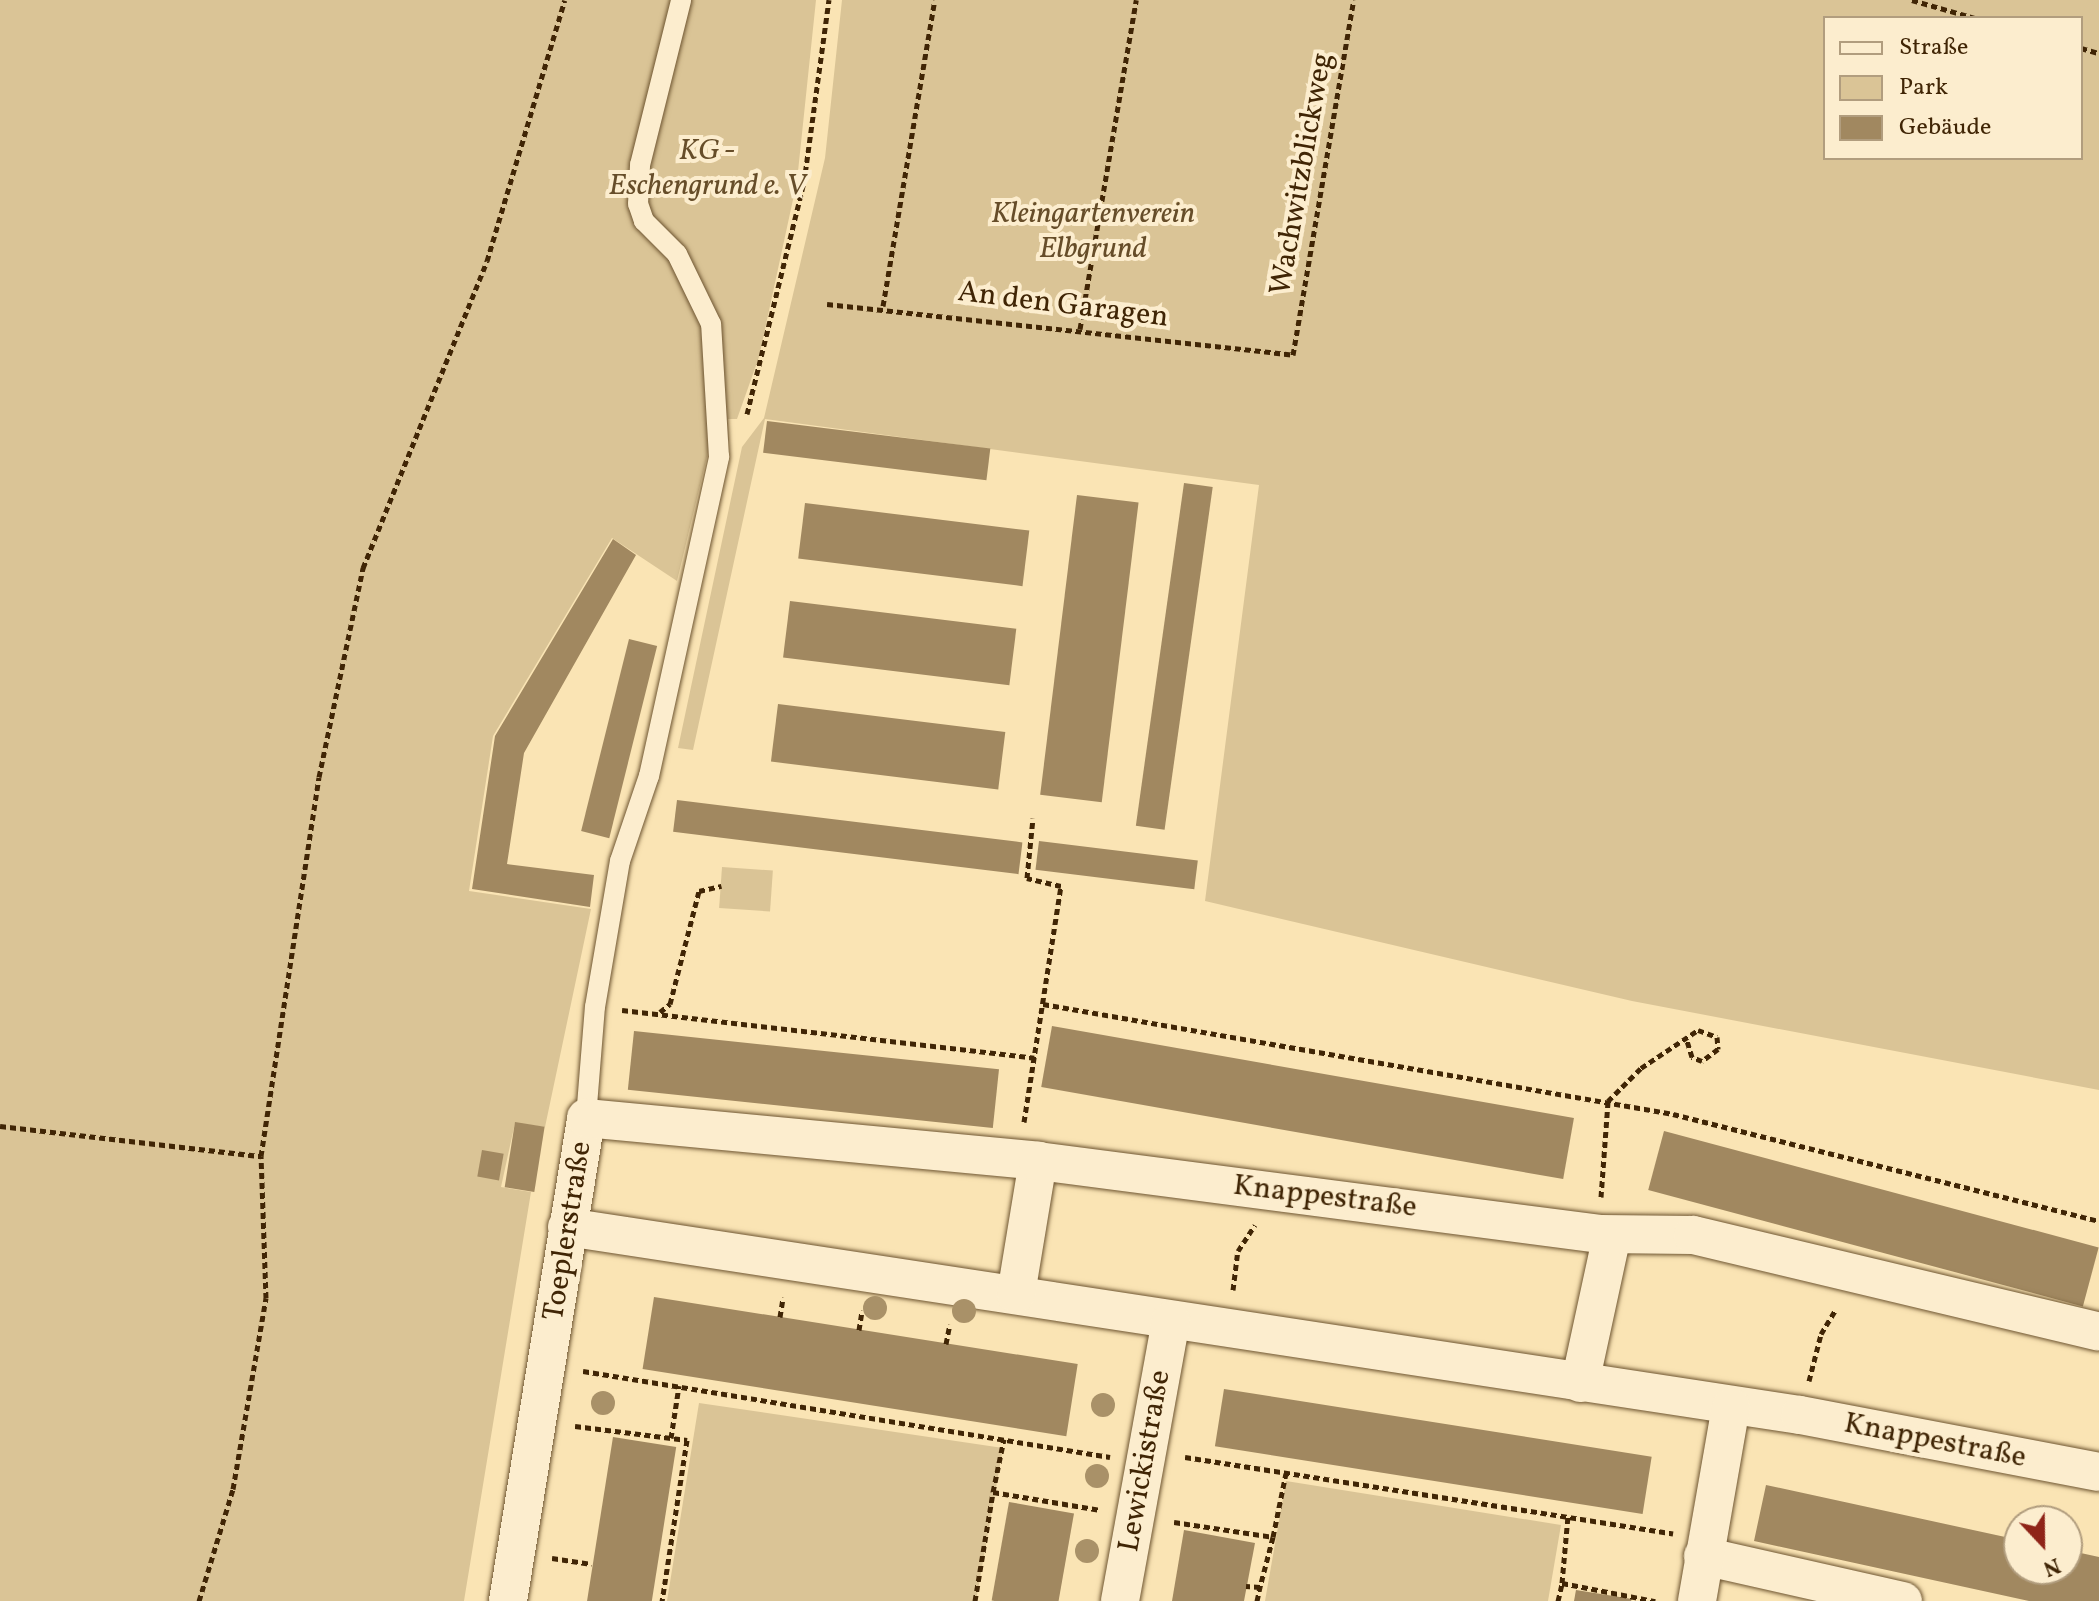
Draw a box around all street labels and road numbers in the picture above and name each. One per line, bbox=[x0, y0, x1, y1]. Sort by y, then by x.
street label: Wachwitzblickweg bbox=[1263, 50, 1341, 298]
street label: An den Garagen bbox=[956, 274, 1170, 336]
street label: Toeplerstraße bbox=[536, 1139, 600, 1323]
street label: Knappestraße bbox=[1231, 1168, 1419, 1226]
street label: Lewickistraße bbox=[1111, 1367, 1179, 1555]
street label: Knappestraße bbox=[1841, 1406, 2029, 1476]

